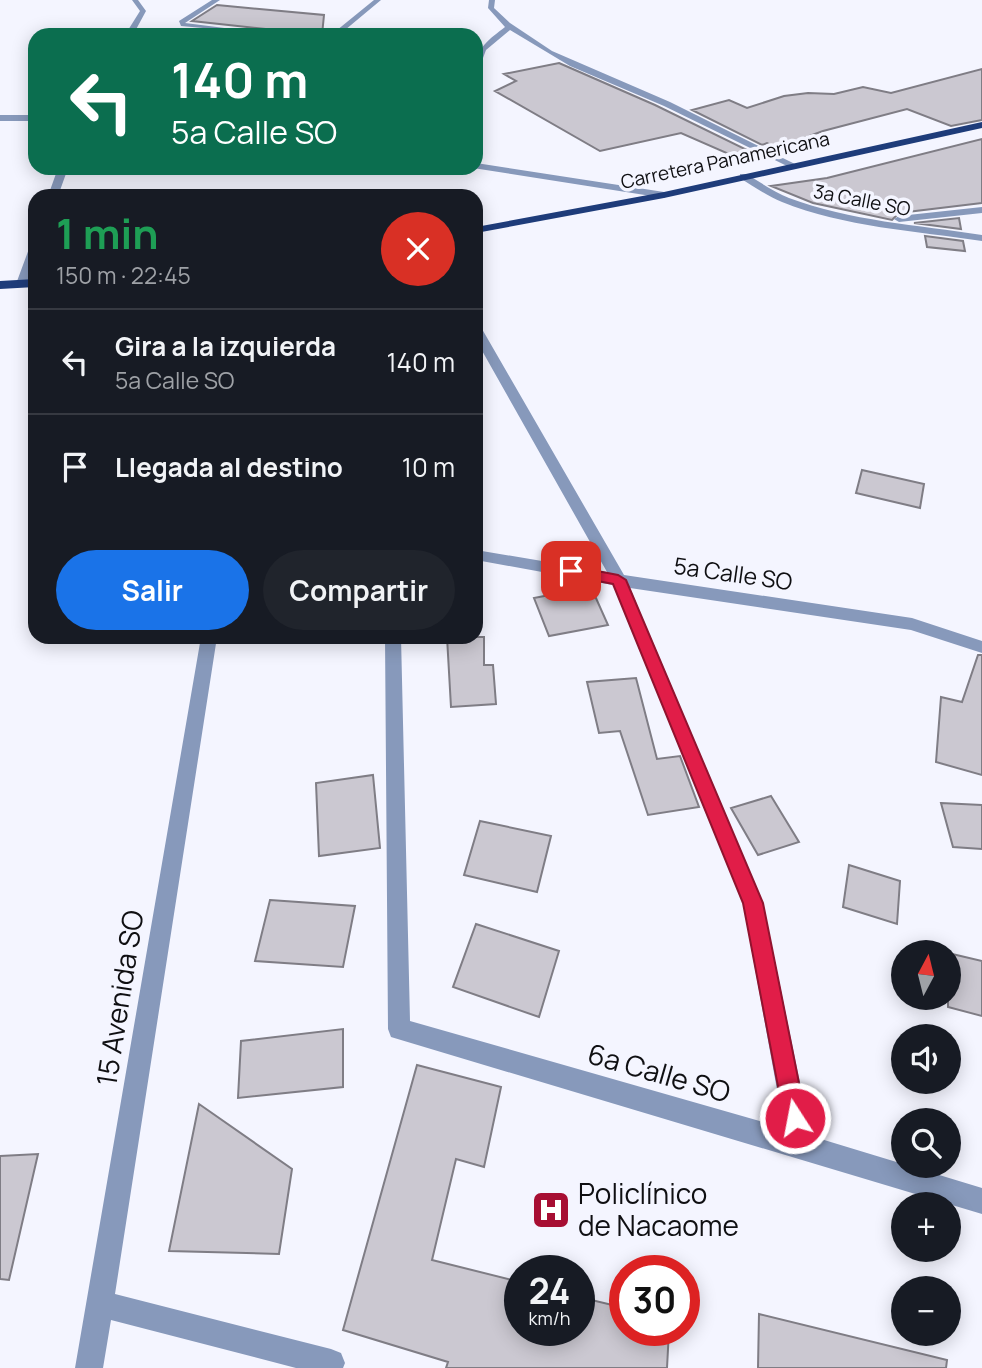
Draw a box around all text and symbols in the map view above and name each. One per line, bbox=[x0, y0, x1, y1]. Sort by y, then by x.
text: 140 m bbox=[171, 46, 308, 113]
icon: left bbox=[56, 56, 147, 147]
text: 5a Calle SO bbox=[171, 110, 337, 154]
street label: Carretera Panamericana bbox=[618, 125, 832, 195]
street label: 3a Calle SO bbox=[811, 178, 913, 222]
text: 1 min bbox=[56, 204, 159, 262]
button: close bbox=[381, 212, 455, 286]
text: 150 m · 22:45 bbox=[56, 259, 191, 291]
text: Gira a la izquierda bbox=[115, 328, 336, 364]
icon: left bbox=[56, 343, 94, 381]
text: 140 m bbox=[386, 344, 455, 380]
text: 5a Calle SO bbox=[115, 364, 235, 396]
icon: arrive bbox=[56, 448, 94, 486]
text: Llegada al destino bbox=[115, 449, 343, 485]
text: 10 m bbox=[402, 449, 455, 485]
pin bbox=[541, 541, 601, 601]
street label: 5a Calle SO bbox=[672, 549, 795, 597]
button: Salir bbox=[56, 550, 249, 630]
button: Compartir bbox=[263, 550, 455, 630]
icon: arrive bbox=[552, 552, 590, 590]
street label: 15 Avenida SO bbox=[86, 907, 152, 1088]
north arrow bbox=[891, 940, 961, 1010]
map controls bbox=[891, 940, 961, 1346]
button: sound bbox=[891, 1024, 961, 1094]
street label: 6a Calle SO bbox=[584, 1034, 735, 1111]
position arrow bbox=[758, 1081, 832, 1155]
button: search bbox=[891, 1108, 961, 1178]
place label: Policlínico de Nacaome bbox=[578, 1174, 739, 1244]
hospital icon: Policlínico de Nacaome bbox=[530, 1189, 572, 1231]
button: + bbox=[891, 1192, 961, 1262]
speed limit sign: 30 bbox=[609, 1255, 700, 1346]
text: 24 bbox=[529, 1267, 570, 1315]
button: − bbox=[891, 1276, 961, 1346]
text: km/h bbox=[529, 1306, 570, 1330]

